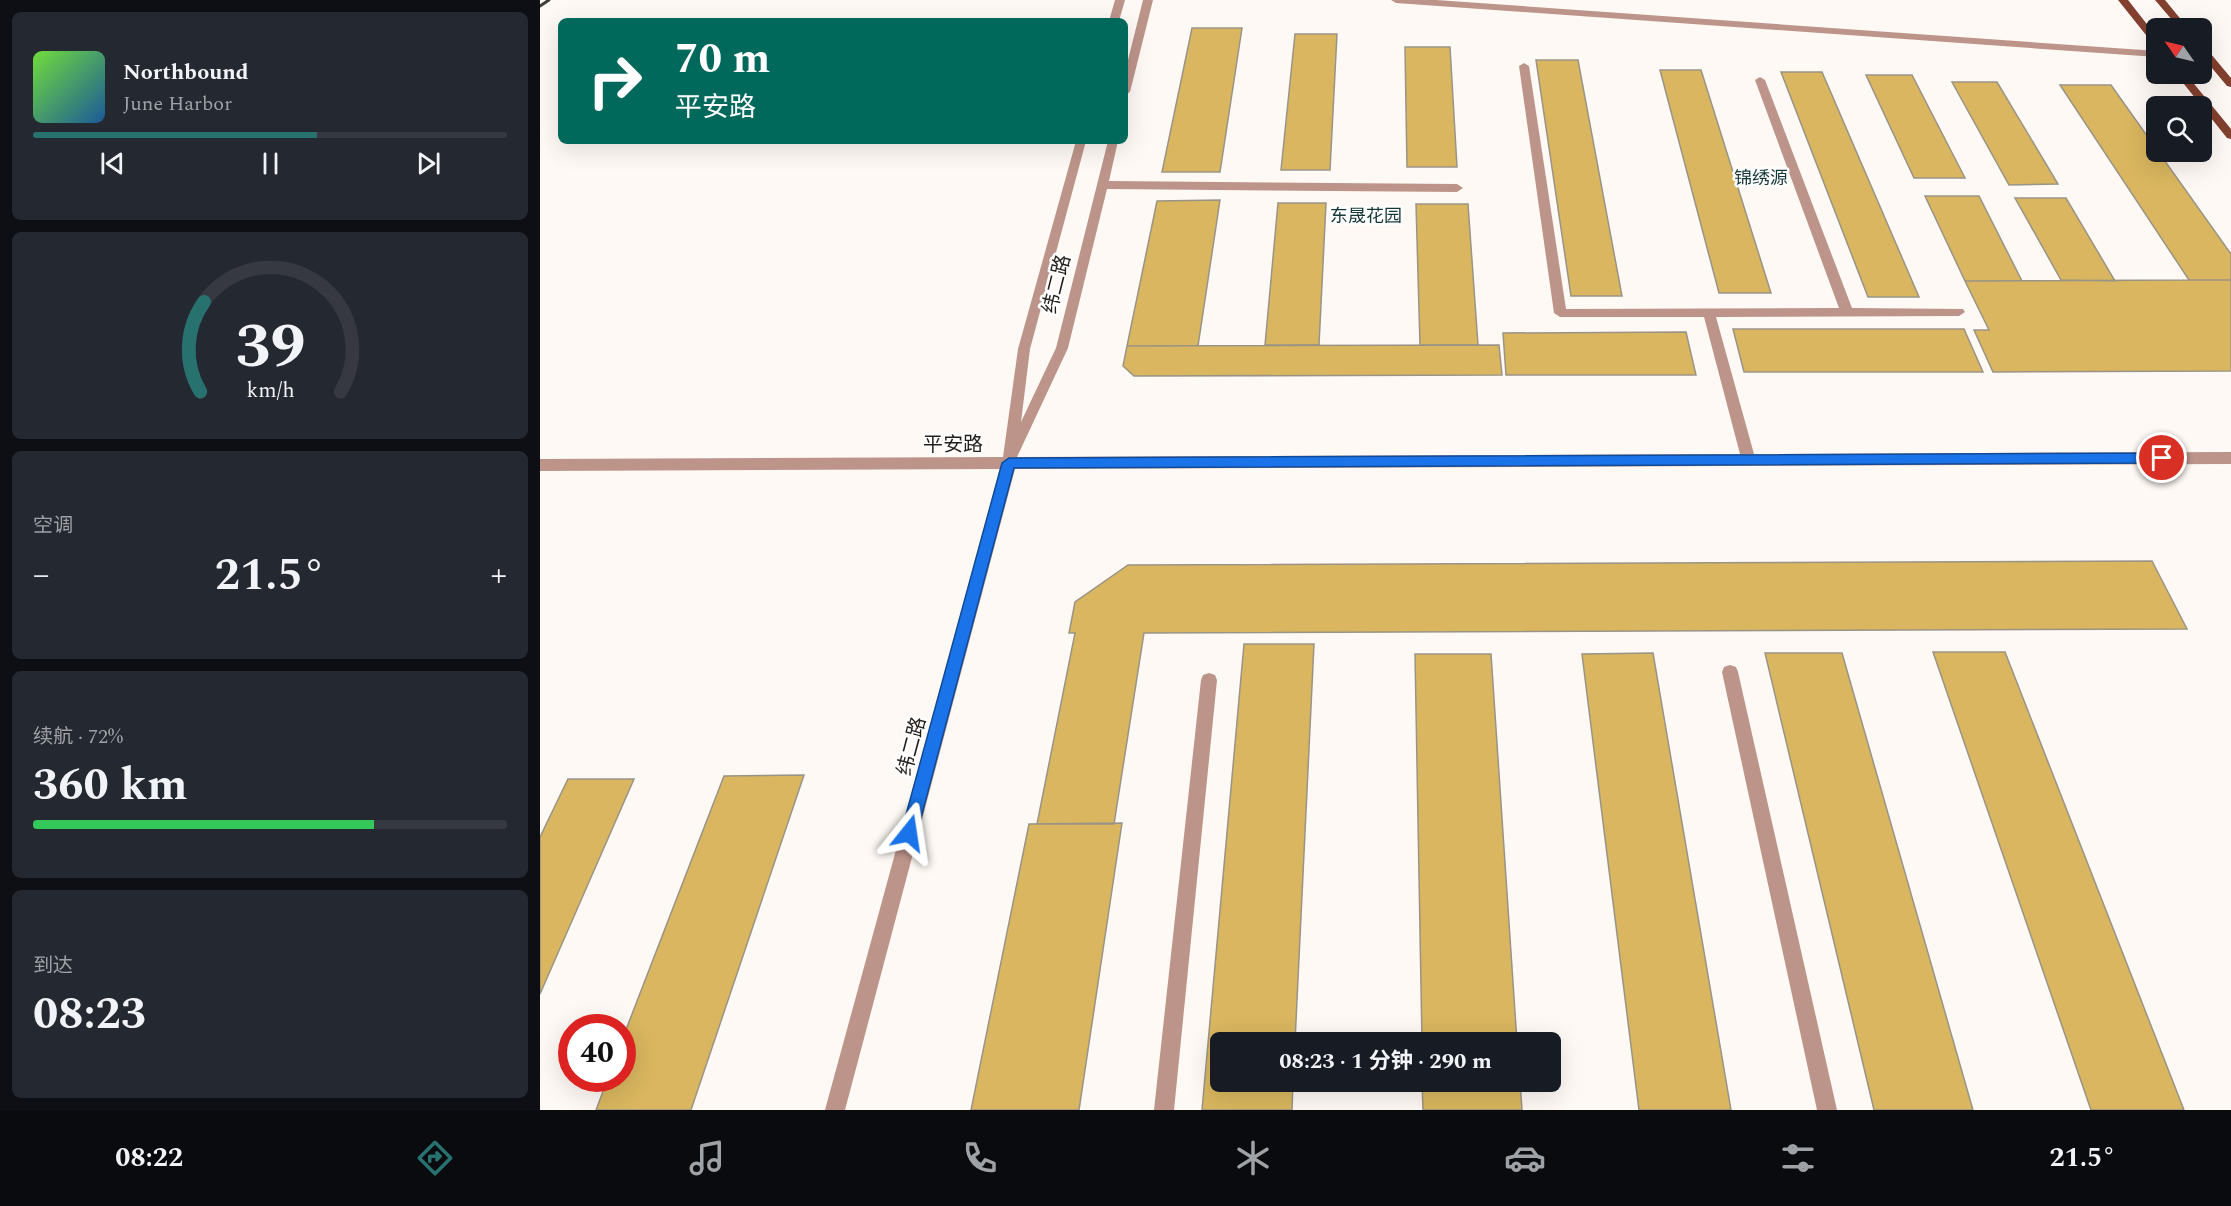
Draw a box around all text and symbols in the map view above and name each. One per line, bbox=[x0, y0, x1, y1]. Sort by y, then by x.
north arrow bbox=[2146, 18, 2212, 84]
map controls bbox=[2146, 18, 2212, 162]
text: 70 m bbox=[675, 28, 770, 91]
icon: right bbox=[576, 42, 654, 120]
text: Northbound bbox=[123, 56, 249, 89]
text: 平安路 bbox=[675, 87, 756, 129]
text: June Harbor bbox=[123, 89, 232, 119]
button: search bbox=[2146, 96, 2212, 162]
icon: previous bbox=[96, 147, 129, 180]
icon: pause bbox=[254, 147, 287, 180]
icon: next bbox=[412, 147, 445, 180]
district label: 锦绣源 bbox=[1734, 165, 1788, 192]
district label: 东晟花园 bbox=[1330, 203, 1402, 230]
street label: 纬二路 bbox=[1035, 252, 1079, 317]
text: 39 bbox=[235, 301, 305, 396]
text: km/h bbox=[246, 375, 294, 408]
street label: 平安路 bbox=[923, 430, 983, 460]
pin bbox=[2136, 432, 2187, 483]
icon: arrive bbox=[2145, 441, 2178, 474]
text: 空调 bbox=[33, 511, 73, 541]
text: 21.5° bbox=[215, 541, 325, 610]
text: − bbox=[33, 550, 50, 600]
text: + bbox=[490, 550, 507, 600]
street label: 纬二路 bbox=[890, 713, 934, 779]
text: 续航 · 72% bbox=[33, 722, 123, 752]
text: 360 km bbox=[33, 751, 188, 820]
position arrow bbox=[877, 801, 941, 865]
text: 到达 bbox=[33, 951, 73, 981]
text: 08:23 bbox=[33, 980, 146, 1049]
speed limit sign: 40 bbox=[558, 1014, 636, 1092]
text: 08:23 · 1 分钟 · 290 m bbox=[1279, 1045, 1492, 1078]
text: 08:22 bbox=[115, 1137, 183, 1179]
icon: directions bbox=[414, 1137, 456, 1179]
icon: music bbox=[686, 1137, 728, 1179]
icon: phone bbox=[959, 1137, 1001, 1179]
icon: climate bbox=[1232, 1137, 1274, 1179]
icon: car bbox=[1504, 1137, 1546, 1179]
icon: filters bbox=[1777, 1137, 1819, 1179]
text: 21.5° bbox=[2049, 1137, 2116, 1179]

